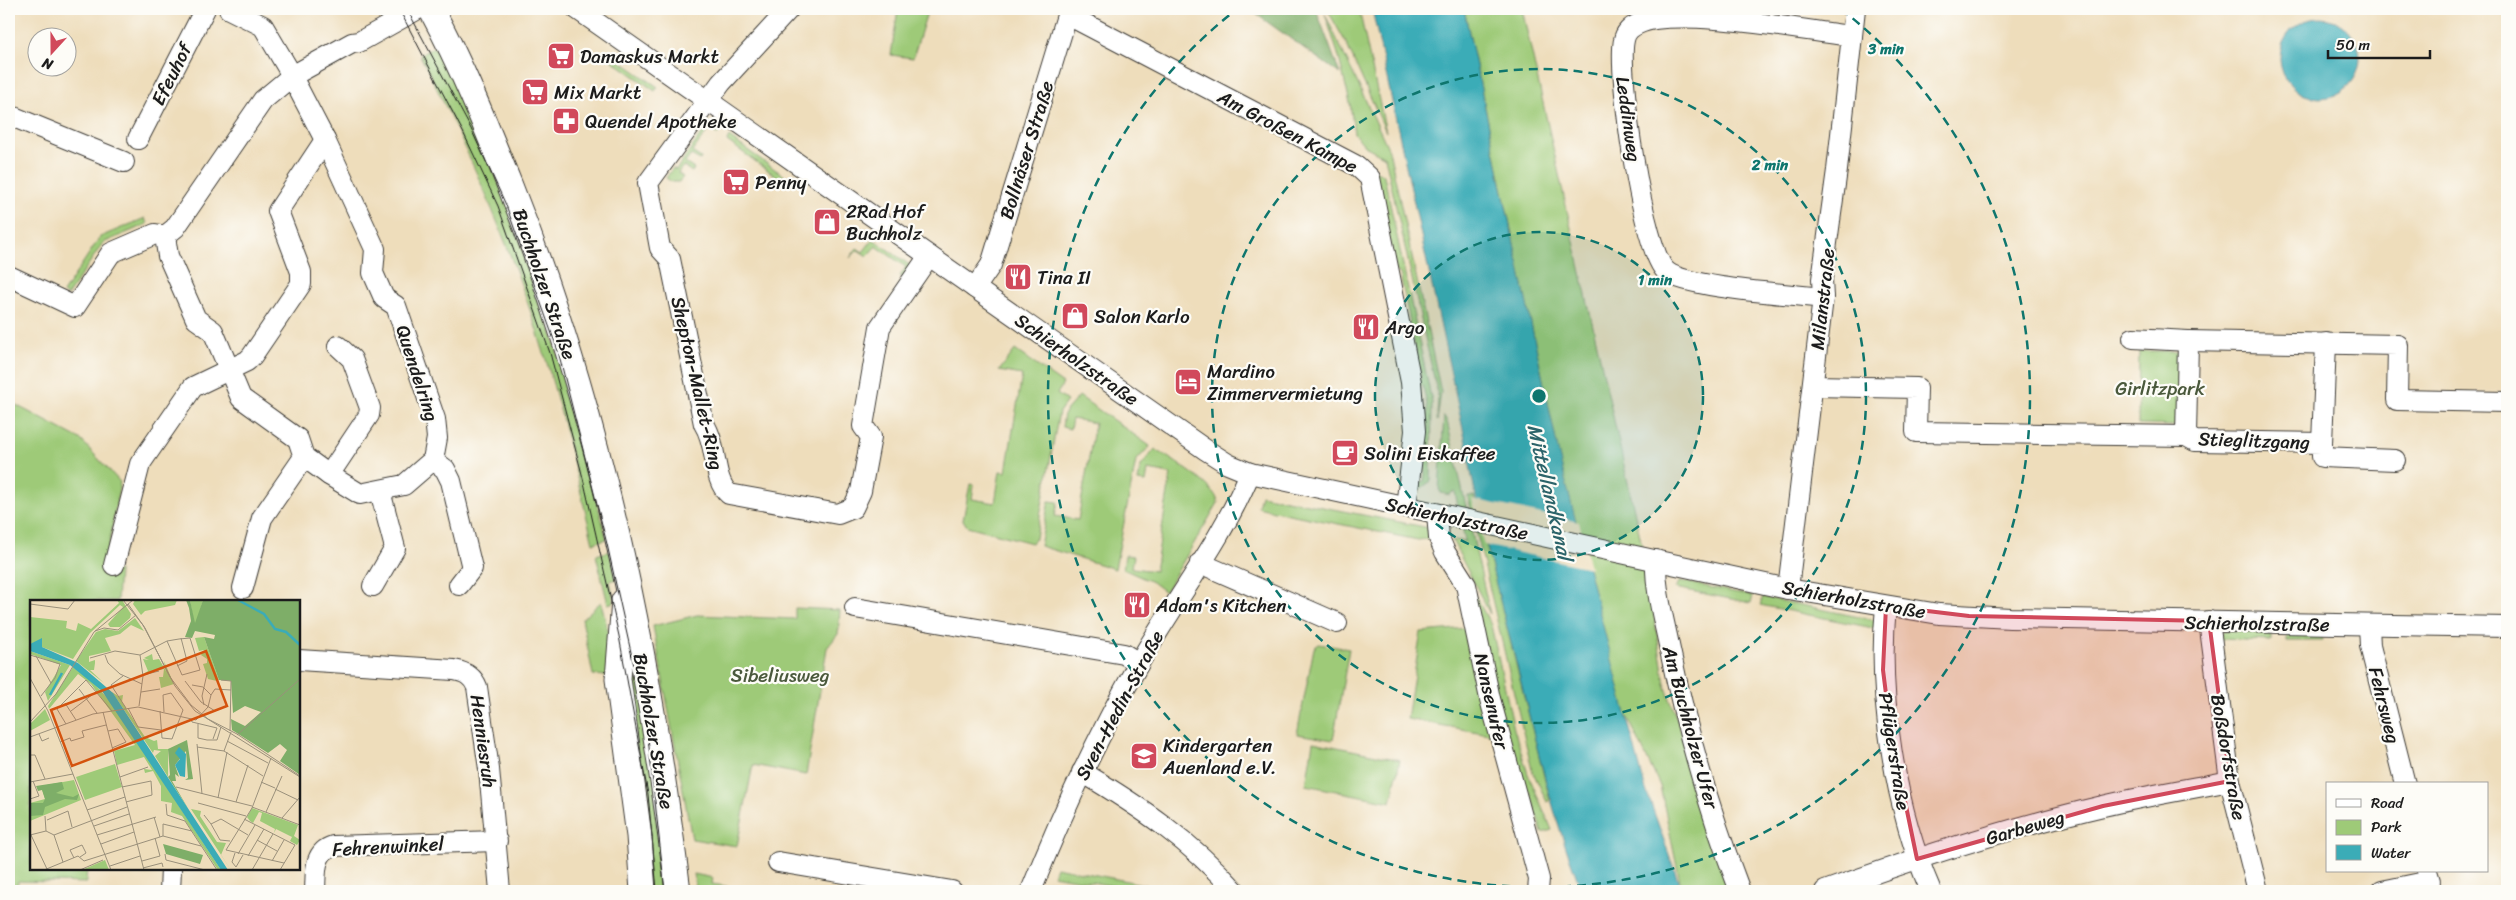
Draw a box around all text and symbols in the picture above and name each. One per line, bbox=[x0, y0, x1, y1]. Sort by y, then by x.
north arrow bbox=[28, 28, 78, 78]
scale bar bbox=[2328, 28, 2431, 60]
text: 50 m bbox=[2336, 32, 2371, 58]
street label: Efeuhof bbox=[142, 36, 202, 111]
text: 3 min bbox=[1867, 36, 1905, 62]
place label: Damaskus Markt bbox=[580, 40, 719, 73]
supermarket icon: Damaskus Markt bbox=[546, 41, 576, 71]
text: N bbox=[38, 50, 57, 77]
street label: Leddinweg bbox=[1606, 74, 1651, 164]
place label: Mix Markt bbox=[554, 76, 641, 109]
supermarket icon: Mix Markt bbox=[520, 77, 550, 107]
street label: Bollnäser Straße bbox=[990, 77, 1063, 224]
street label: Am Großen Kampe bbox=[1211, 80, 1364, 182]
place label: Quendel Apotheke bbox=[585, 105, 736, 138]
pharmacy icon: Quendel Apotheke bbox=[551, 106, 581, 136]
text: 2 min bbox=[1751, 152, 1789, 178]
place label: Penny bbox=[755, 166, 807, 199]
supermarket icon: Penny bbox=[721, 167, 751, 197]
place label: 2Rad Hof Buchholz bbox=[846, 195, 927, 250]
street label: Buchholzer Straße bbox=[503, 204, 586, 364]
shop icon: 2Rad Hof Buchholz bbox=[812, 207, 842, 237]
street label: Milanstraße bbox=[1801, 246, 1844, 352]
place label: Tina II bbox=[1037, 261, 1091, 294]
restaurant icon: Tina II bbox=[1003, 262, 1033, 292]
text: 1 min bbox=[1638, 267, 1673, 293]
street label: Shepton-Mallet-Ring bbox=[661, 293, 734, 473]
place label: Salon Karlo bbox=[1094, 300, 1190, 333]
shop icon: Salon Karlo bbox=[1060, 301, 1090, 331]
street label: Schierholzstraße bbox=[1008, 304, 1146, 415]
place label: Argo bbox=[1384, 311, 1425, 344]
restaurant icon: Argo bbox=[1351, 312, 1381, 342]
street label: Quendelring bbox=[386, 321, 449, 426]
place label: Mardino Zimmervermietung bbox=[1207, 355, 1363, 410]
hotel icon: Mardino Zimmervermietung bbox=[1173, 367, 1203, 397]
park label: Girlitzpark bbox=[2115, 372, 2206, 405]
centre of rings bbox=[1530, 387, 1548, 405]
water label: Mittellandkanal bbox=[1517, 421, 1583, 568]
street label: Stieglitzgang bbox=[2198, 422, 2311, 459]
place label: Solini Eiskaffee bbox=[1364, 437, 1496, 470]
cafe icon: Solini Eiskaffee bbox=[1330, 438, 1360, 468]
street label: Schierholzstraße bbox=[1382, 487, 1532, 550]
street label: Schierholzstraße bbox=[1780, 571, 1929, 628]
place label: Adam's Kitchen bbox=[1155, 589, 1286, 622]
restaurant icon: Adam's Kitchen bbox=[1122, 590, 1152, 620]
inset map bbox=[30, 600, 300, 870]
street label: Schierholzstraße bbox=[2184, 606, 2330, 641]
street label: Sven-Hedin-Straße bbox=[1066, 624, 1173, 786]
street label: Am Buchholzer Ufer bbox=[1653, 641, 1728, 814]
street label: Buchholzer Straße bbox=[624, 650, 684, 812]
street label: Nansenufer bbox=[1464, 650, 1519, 754]
park label: Sibeliusweg bbox=[731, 659, 830, 692]
street label: Fehrsweg bbox=[2359, 663, 2410, 747]
street label: Pflügerstraße bbox=[1869, 690, 1920, 812]
street label: Boßdorfstraße bbox=[2201, 691, 2256, 823]
street label: Henniesruh bbox=[461, 692, 506, 790]
place label: Kindergarten Auenland e.V. bbox=[1162, 729, 1277, 784]
school or university icon: Kindergarten Auenland e.V. bbox=[1129, 741, 1159, 771]
legend bbox=[2326, 782, 2488, 872]
text: Road bbox=[2371, 790, 2404, 816]
street label: Garbeweg bbox=[1982, 800, 2069, 855]
text: Park bbox=[2371, 814, 2402, 840]
street label: Fehrenwinkel bbox=[331, 827, 445, 866]
text: Water bbox=[2371, 840, 2411, 866]

